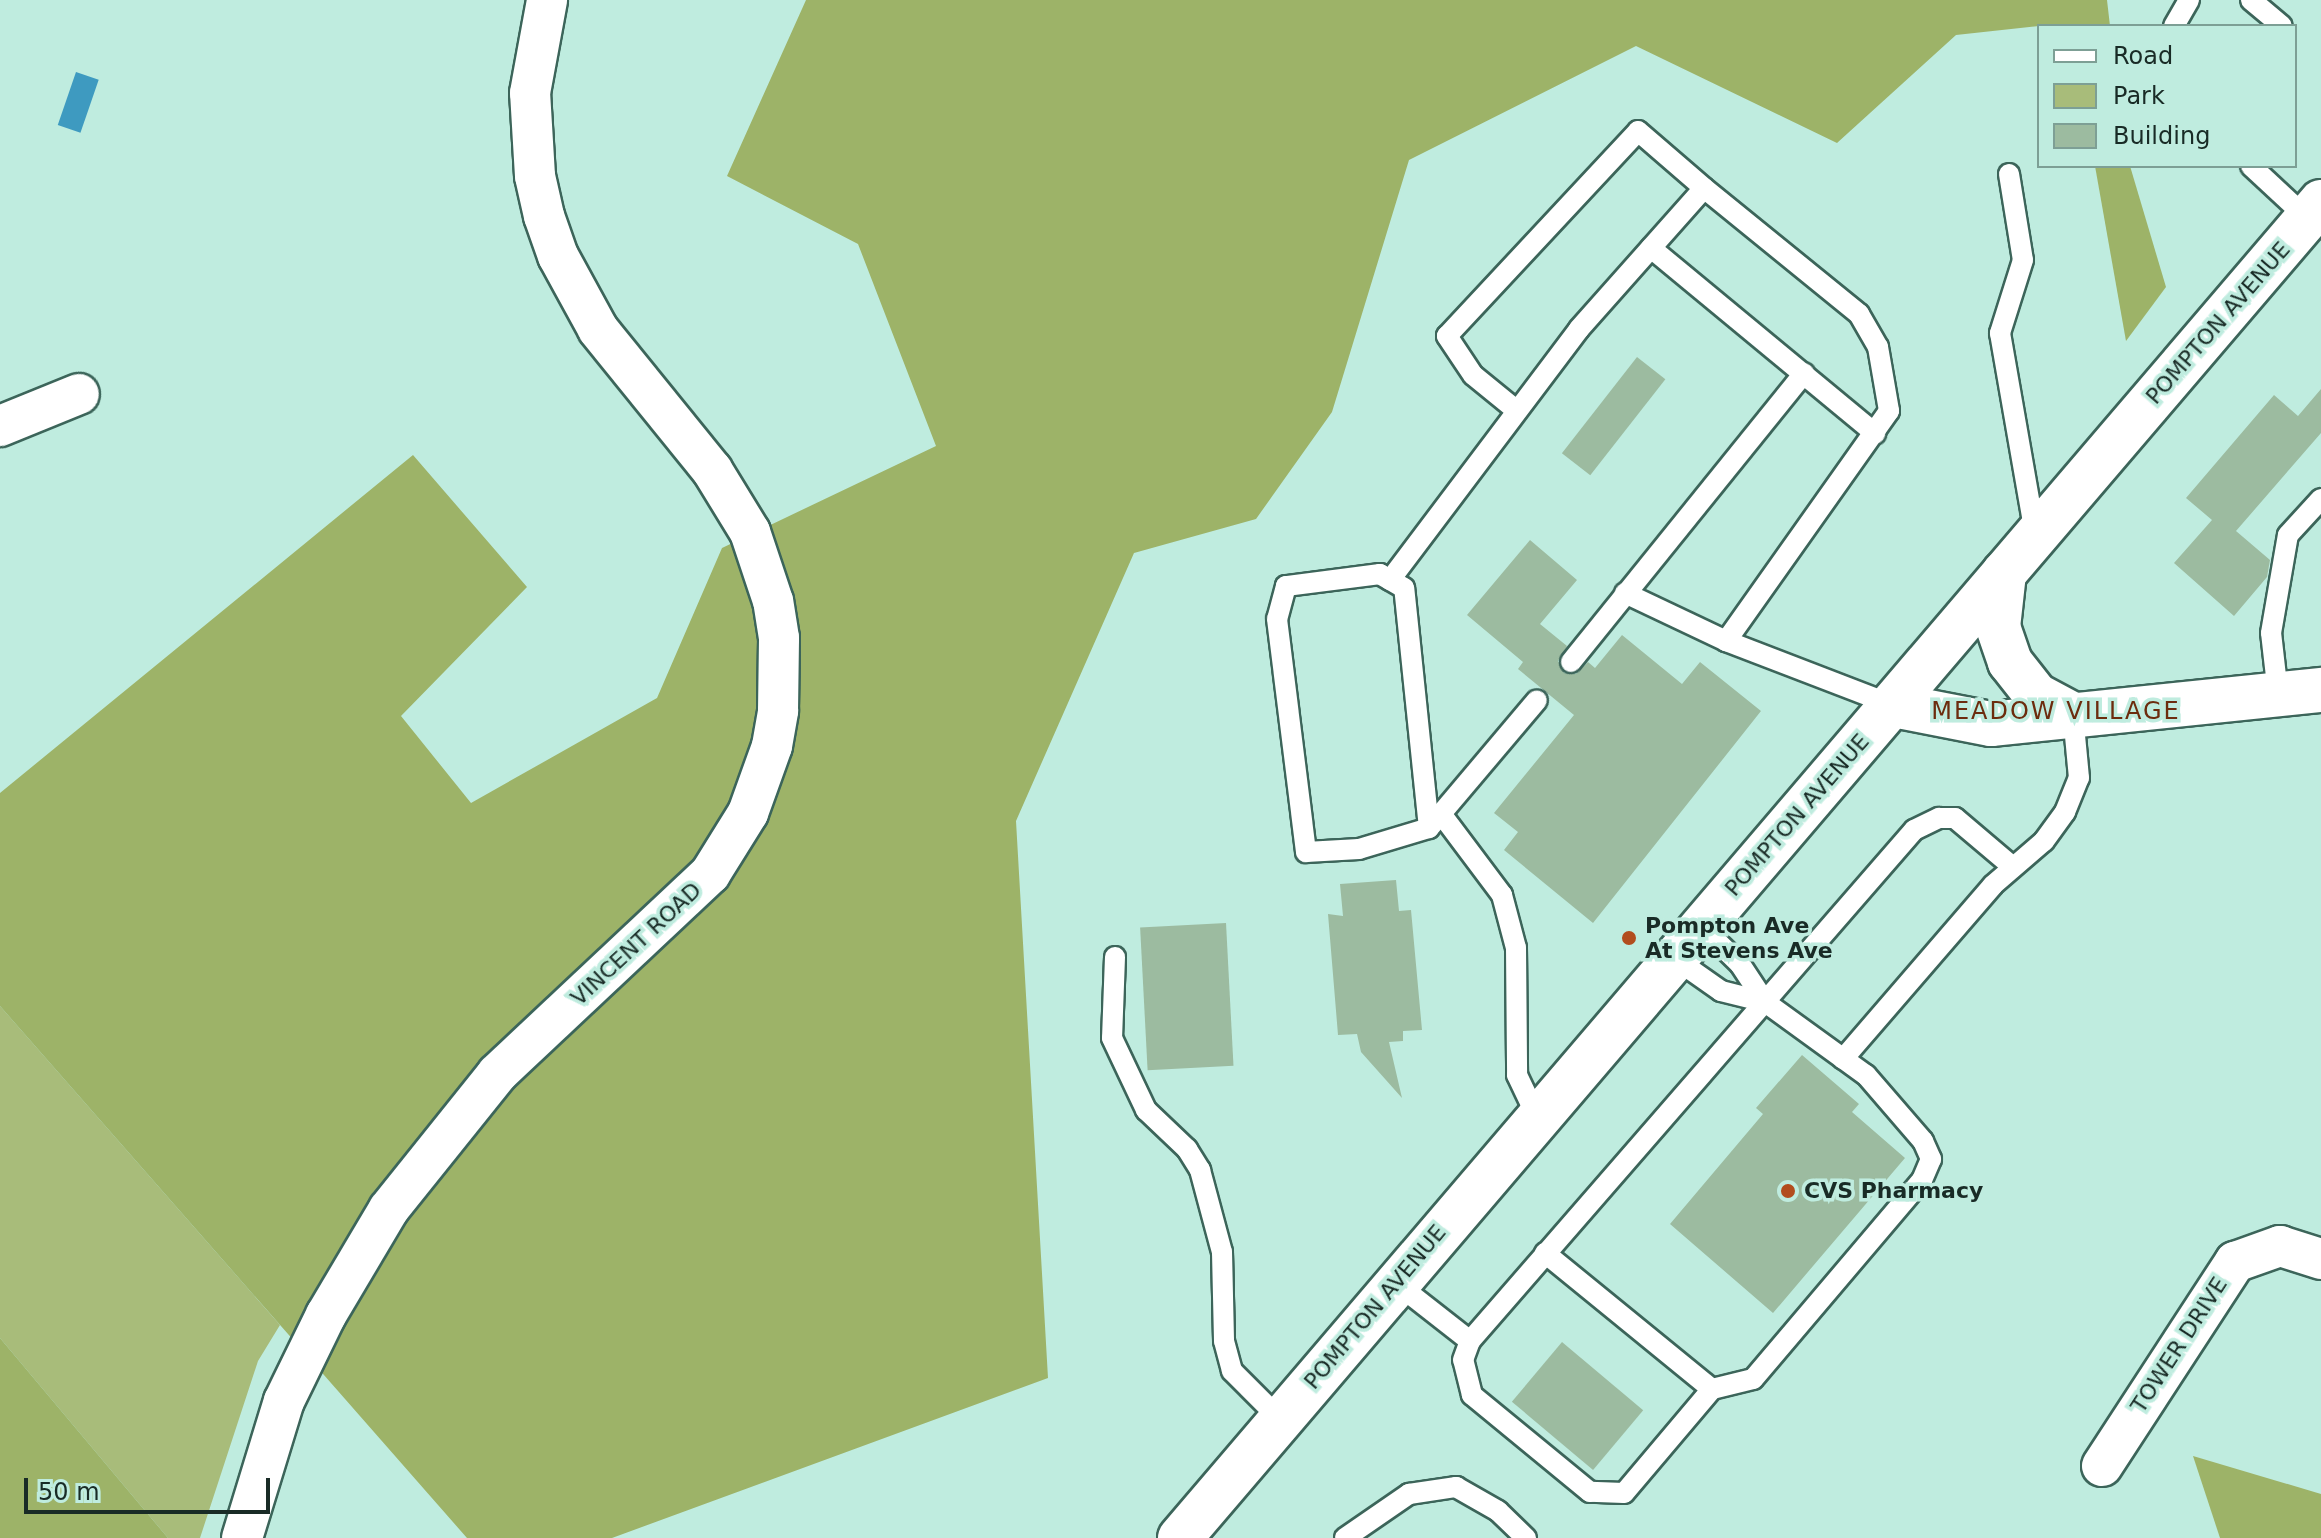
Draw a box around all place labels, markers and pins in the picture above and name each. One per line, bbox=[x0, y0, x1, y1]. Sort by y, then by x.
place label: Pompton Ave At Stevens Ave bbox=[1645, 912, 1833, 964]
marker: Pompton Ave At Stevens Ave bbox=[1620, 929, 1638, 947]
place label: CVS Pharmacy bbox=[1804, 1178, 1983, 1204]
marker: CVS Pharmacy bbox=[1779, 1182, 1797, 1200]

